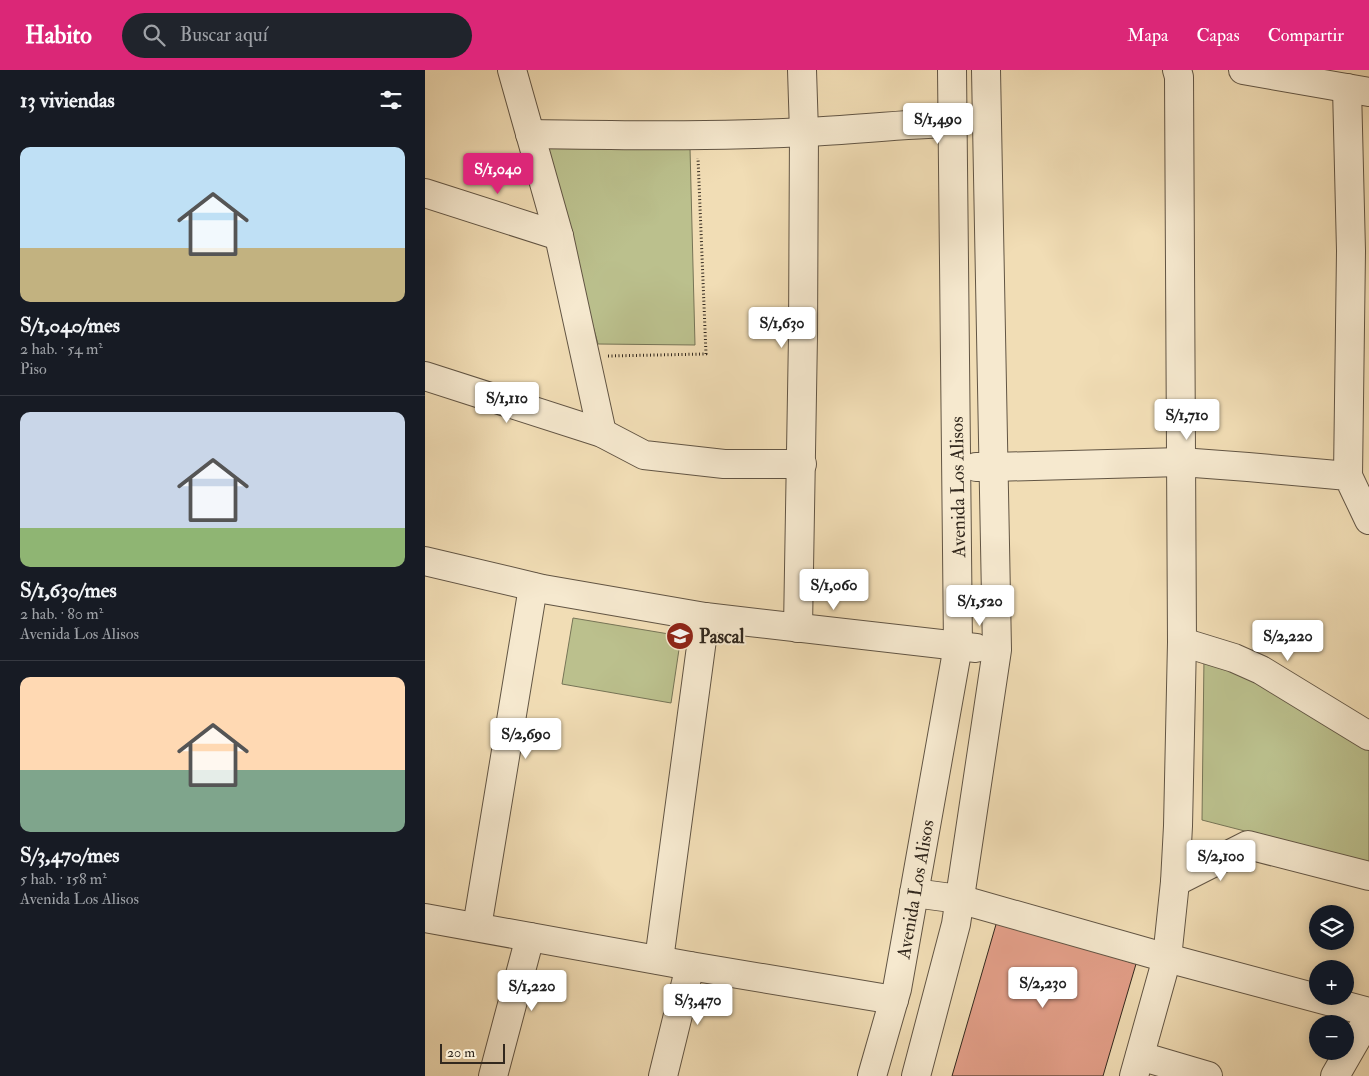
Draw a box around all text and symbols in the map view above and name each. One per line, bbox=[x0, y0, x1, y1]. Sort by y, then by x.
search box bbox=[122, 13, 472, 58]
text: Habito bbox=[25, 20, 92, 51]
icon: search bbox=[140, 21, 168, 49]
text: Buscar aquí bbox=[180, 23, 268, 47]
text: Mapa bbox=[1127, 24, 1169, 47]
text: Capas bbox=[1197, 24, 1240, 47]
text: Compartir bbox=[1268, 24, 1344, 47]
icon: filters bbox=[377, 86, 405, 114]
text: 13 viviendas bbox=[20, 87, 115, 114]
pin: S/1,490 bbox=[892, 102, 984, 145]
text: S/1,490 bbox=[914, 109, 962, 129]
pin: S/1,040 bbox=[452, 152, 544, 195]
text: S/1,040 bbox=[474, 159, 522, 179]
icon: home bbox=[168, 179, 258, 269]
pin: S/1,630 bbox=[736, 306, 828, 349]
text: S/1,040/mes bbox=[20, 312, 120, 339]
text: S/1,630 bbox=[760, 313, 804, 333]
text: 2 hab. · 54 m² bbox=[20, 339, 103, 359]
text: Piso bbox=[20, 359, 47, 379]
pin: S/1,110 bbox=[461, 382, 553, 424]
text: S/1,110 bbox=[486, 388, 528, 408]
pin: S/1,710 bbox=[1141, 398, 1233, 441]
text: S/1,710 bbox=[1165, 405, 1209, 425]
street label: Avenida Los Alisos bbox=[945, 416, 971, 559]
icon: home bbox=[168, 445, 258, 535]
pin: S/1,060 bbox=[788, 568, 880, 611]
text: S/1,060 bbox=[810, 575, 858, 595]
text: S/1,630/mes bbox=[20, 577, 117, 604]
pin: S/1,520 bbox=[934, 584, 1026, 627]
text: S/1,520 bbox=[957, 591, 1003, 611]
text: 2 hab. · 80 m² bbox=[20, 604, 103, 624]
pin: S/2,220 bbox=[1242, 620, 1334, 662]
school or university icon: Pascal bbox=[665, 621, 695, 651]
text: Avenida Los Alisos bbox=[20, 624, 139, 644]
place label: Pascal bbox=[699, 625, 744, 649]
text: S/2,220 bbox=[1263, 626, 1313, 646]
icon: home bbox=[168, 710, 258, 800]
pin: S/2,690 bbox=[480, 718, 572, 760]
text: S/2,690 bbox=[501, 724, 551, 744]
street label: Avenida Los Alisos bbox=[891, 818, 940, 962]
pin: S/2,100 bbox=[1175, 840, 1267, 882]
text: S/3,470/mes bbox=[20, 842, 120, 869]
text: S/2,100 bbox=[1198, 846, 1244, 866]
text: 5 hab. · 158 m² bbox=[20, 869, 107, 889]
text: Avenida Los Alisos bbox=[20, 889, 139, 909]
map controls bbox=[1309, 905, 1354, 1060]
button: layers bbox=[1309, 905, 1354, 950]
button: + bbox=[1309, 960, 1354, 1005]
pin: S/2,230 bbox=[997, 966, 1089, 1009]
pin: S/1,220 bbox=[486, 970, 578, 1012]
text: S/2,230 bbox=[1019, 973, 1067, 993]
text: S/1,220 bbox=[509, 976, 555, 996]
pin: S/3,470 bbox=[652, 984, 744, 1026]
text: S/3,470 bbox=[674, 990, 722, 1010]
button: − bbox=[1309, 1015, 1354, 1060]
scale bar bbox=[440, 1041, 505, 1064]
text: 20 m bbox=[447, 1044, 475, 1061]

